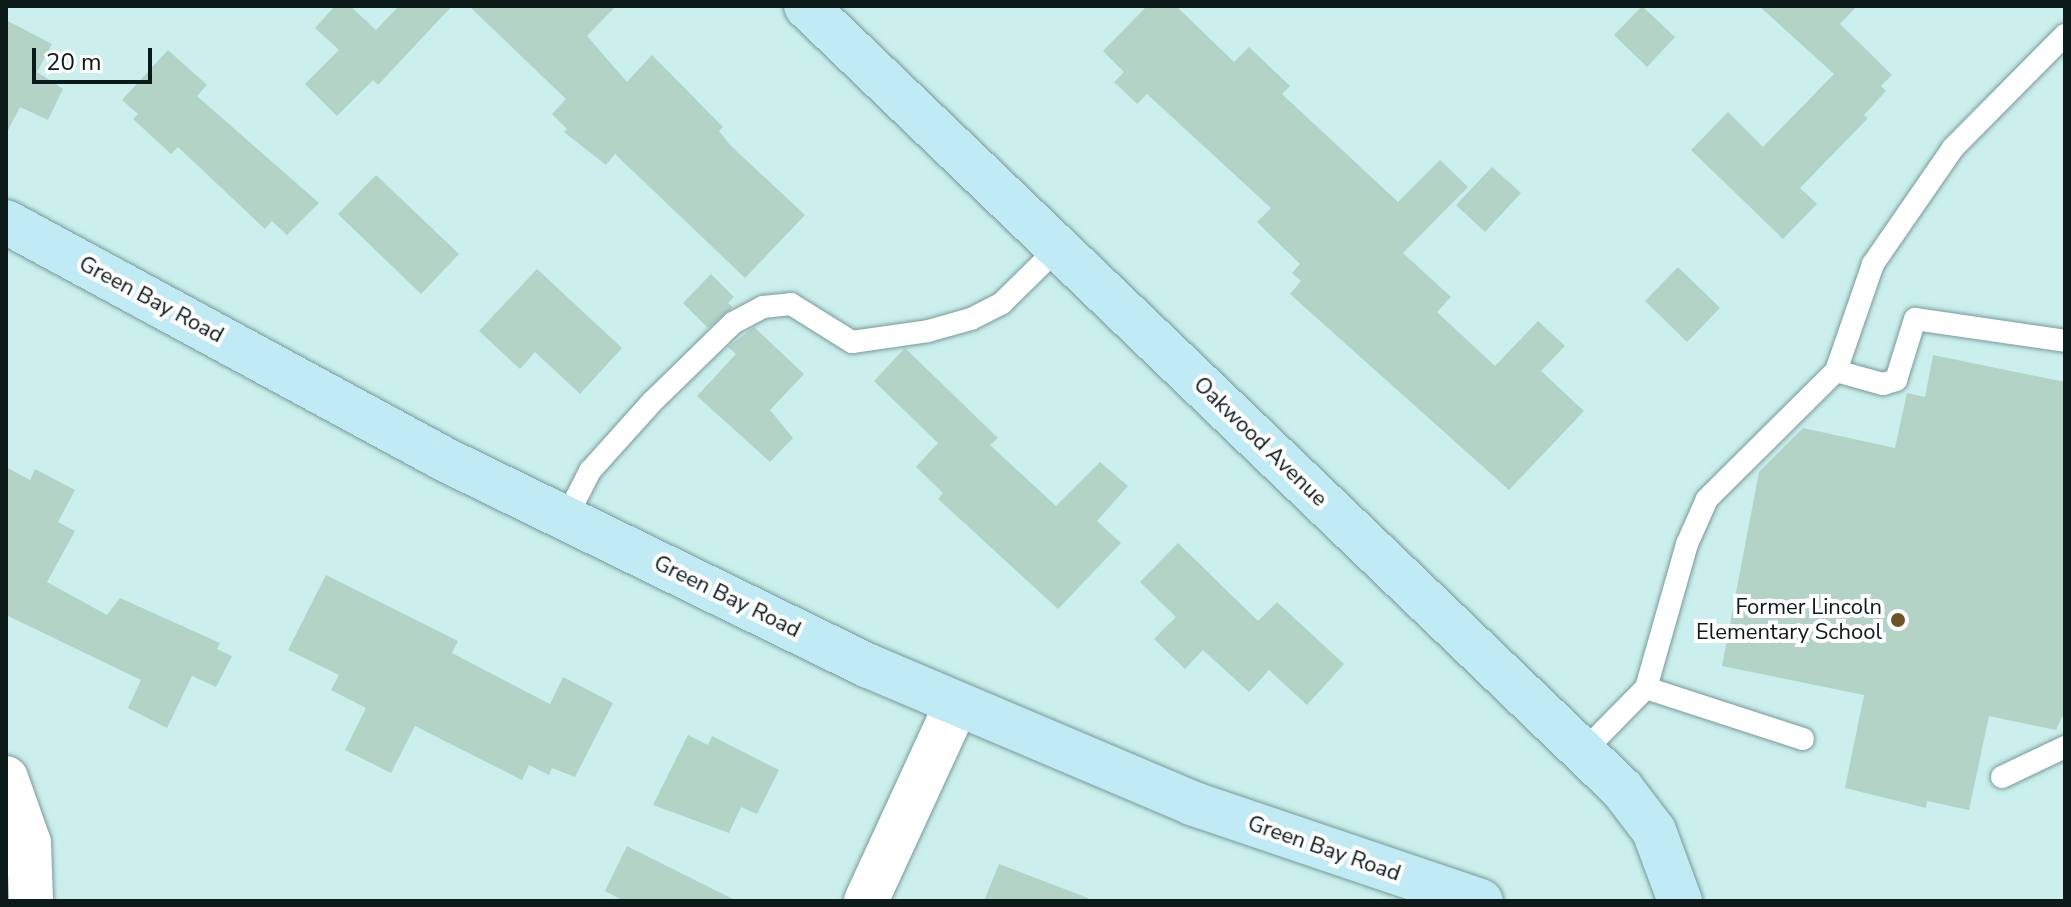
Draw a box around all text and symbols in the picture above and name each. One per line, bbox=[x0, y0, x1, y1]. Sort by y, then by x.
scale bar bbox=[36, 32, 156, 82]
text: 20 m bbox=[46, 46, 102, 78]
street label: Green Bay Road bbox=[74, 251, 228, 349]
street label: Oakwood Avenue bbox=[1188, 372, 1332, 512]
street label: Green Bay Road bbox=[649, 550, 805, 644]
place label: Former Lincoln Elementary School bbox=[1696, 594, 1882, 646]
marker: Former Lincoln Elementary School bbox=[1889, 611, 1907, 629]
street label: Green Bay Road bbox=[1244, 811, 1404, 887]

